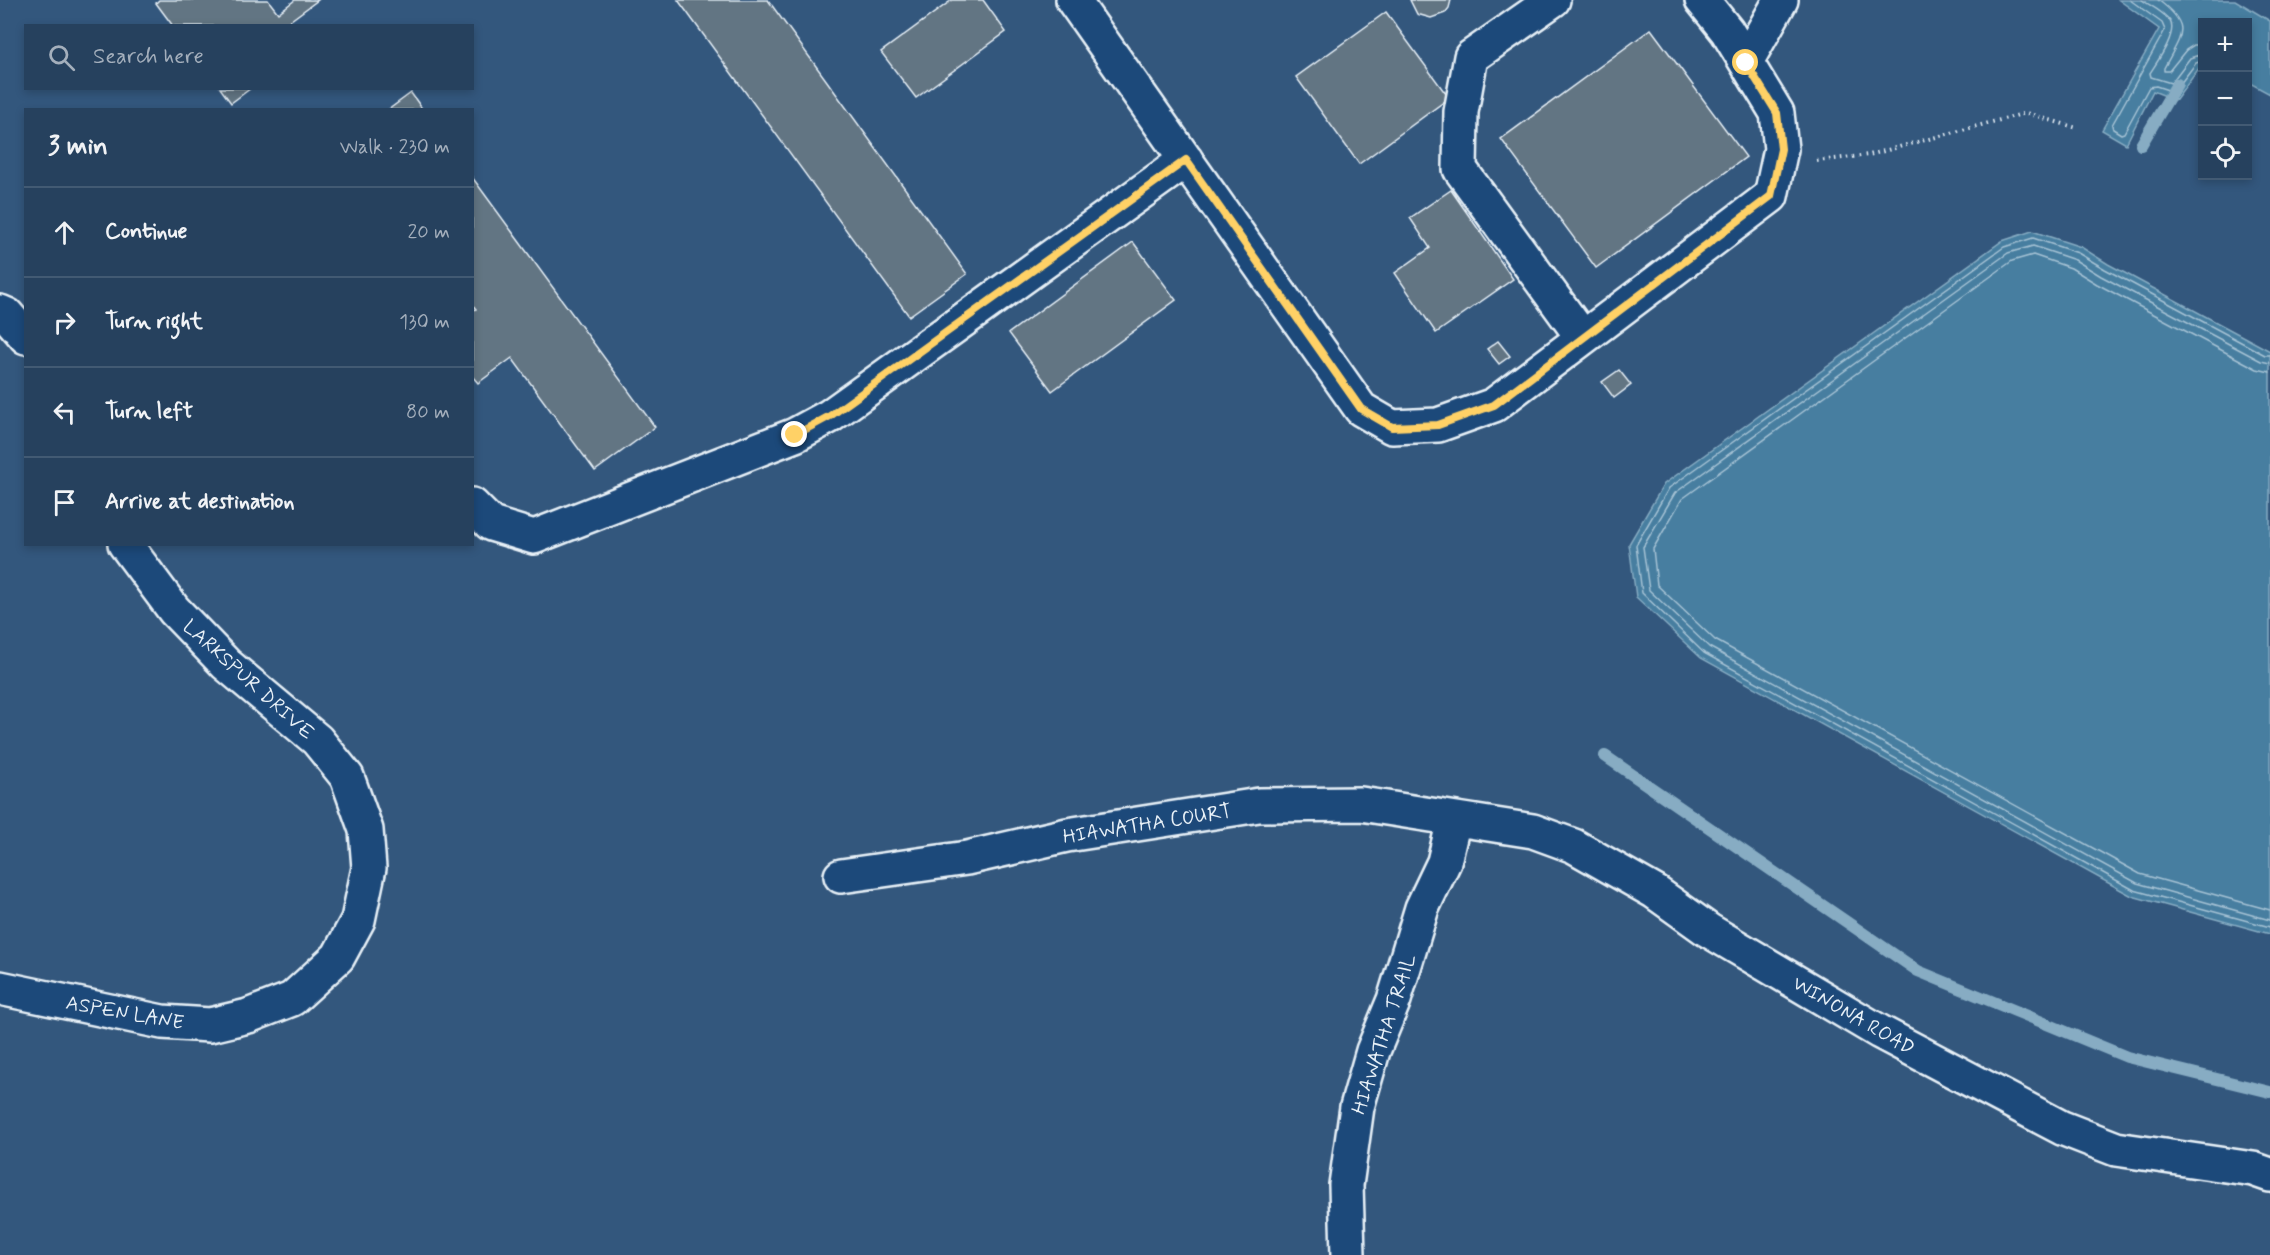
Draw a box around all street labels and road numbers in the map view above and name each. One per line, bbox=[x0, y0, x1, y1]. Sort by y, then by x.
street label: LARKSPUR DRIVE bbox=[176, 614, 320, 746]
street label: HIAWATHA COURT bbox=[1061, 798, 1234, 851]
street label: HIAWATHA TRAIL bbox=[1346, 950, 1423, 1118]
street label: WINONA ROAD bbox=[1787, 970, 1919, 1062]
street label: ASPEN LANE bbox=[64, 990, 186, 1037]

